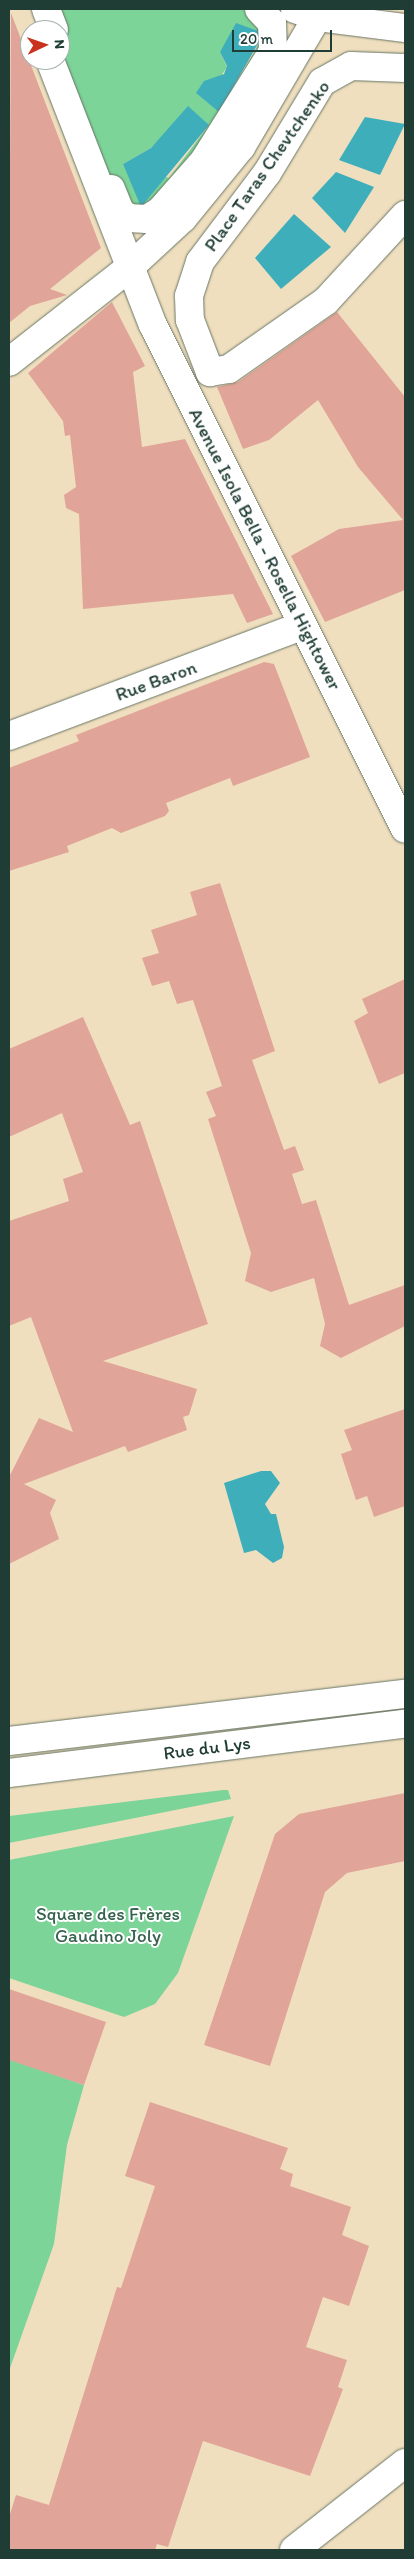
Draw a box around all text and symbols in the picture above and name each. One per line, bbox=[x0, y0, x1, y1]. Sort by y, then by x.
north arrow bbox=[20, 20, 70, 70]
scale bar bbox=[234, 20, 334, 52]
text: 20 m bbox=[240, 30, 273, 48]
text: N bbox=[51, 39, 68, 49]
street label: Place Taras Chevtchenko bbox=[200, 77, 334, 255]
street label: Avenue Isola Bella - Rosella Hightower bbox=[184, 405, 346, 693]
street label: Rue Baron bbox=[112, 656, 200, 706]
street label: Rue du Lys bbox=[162, 1731, 252, 1765]
park label: Square des Frères Gaudino Joly bbox=[36, 1903, 180, 1947]

